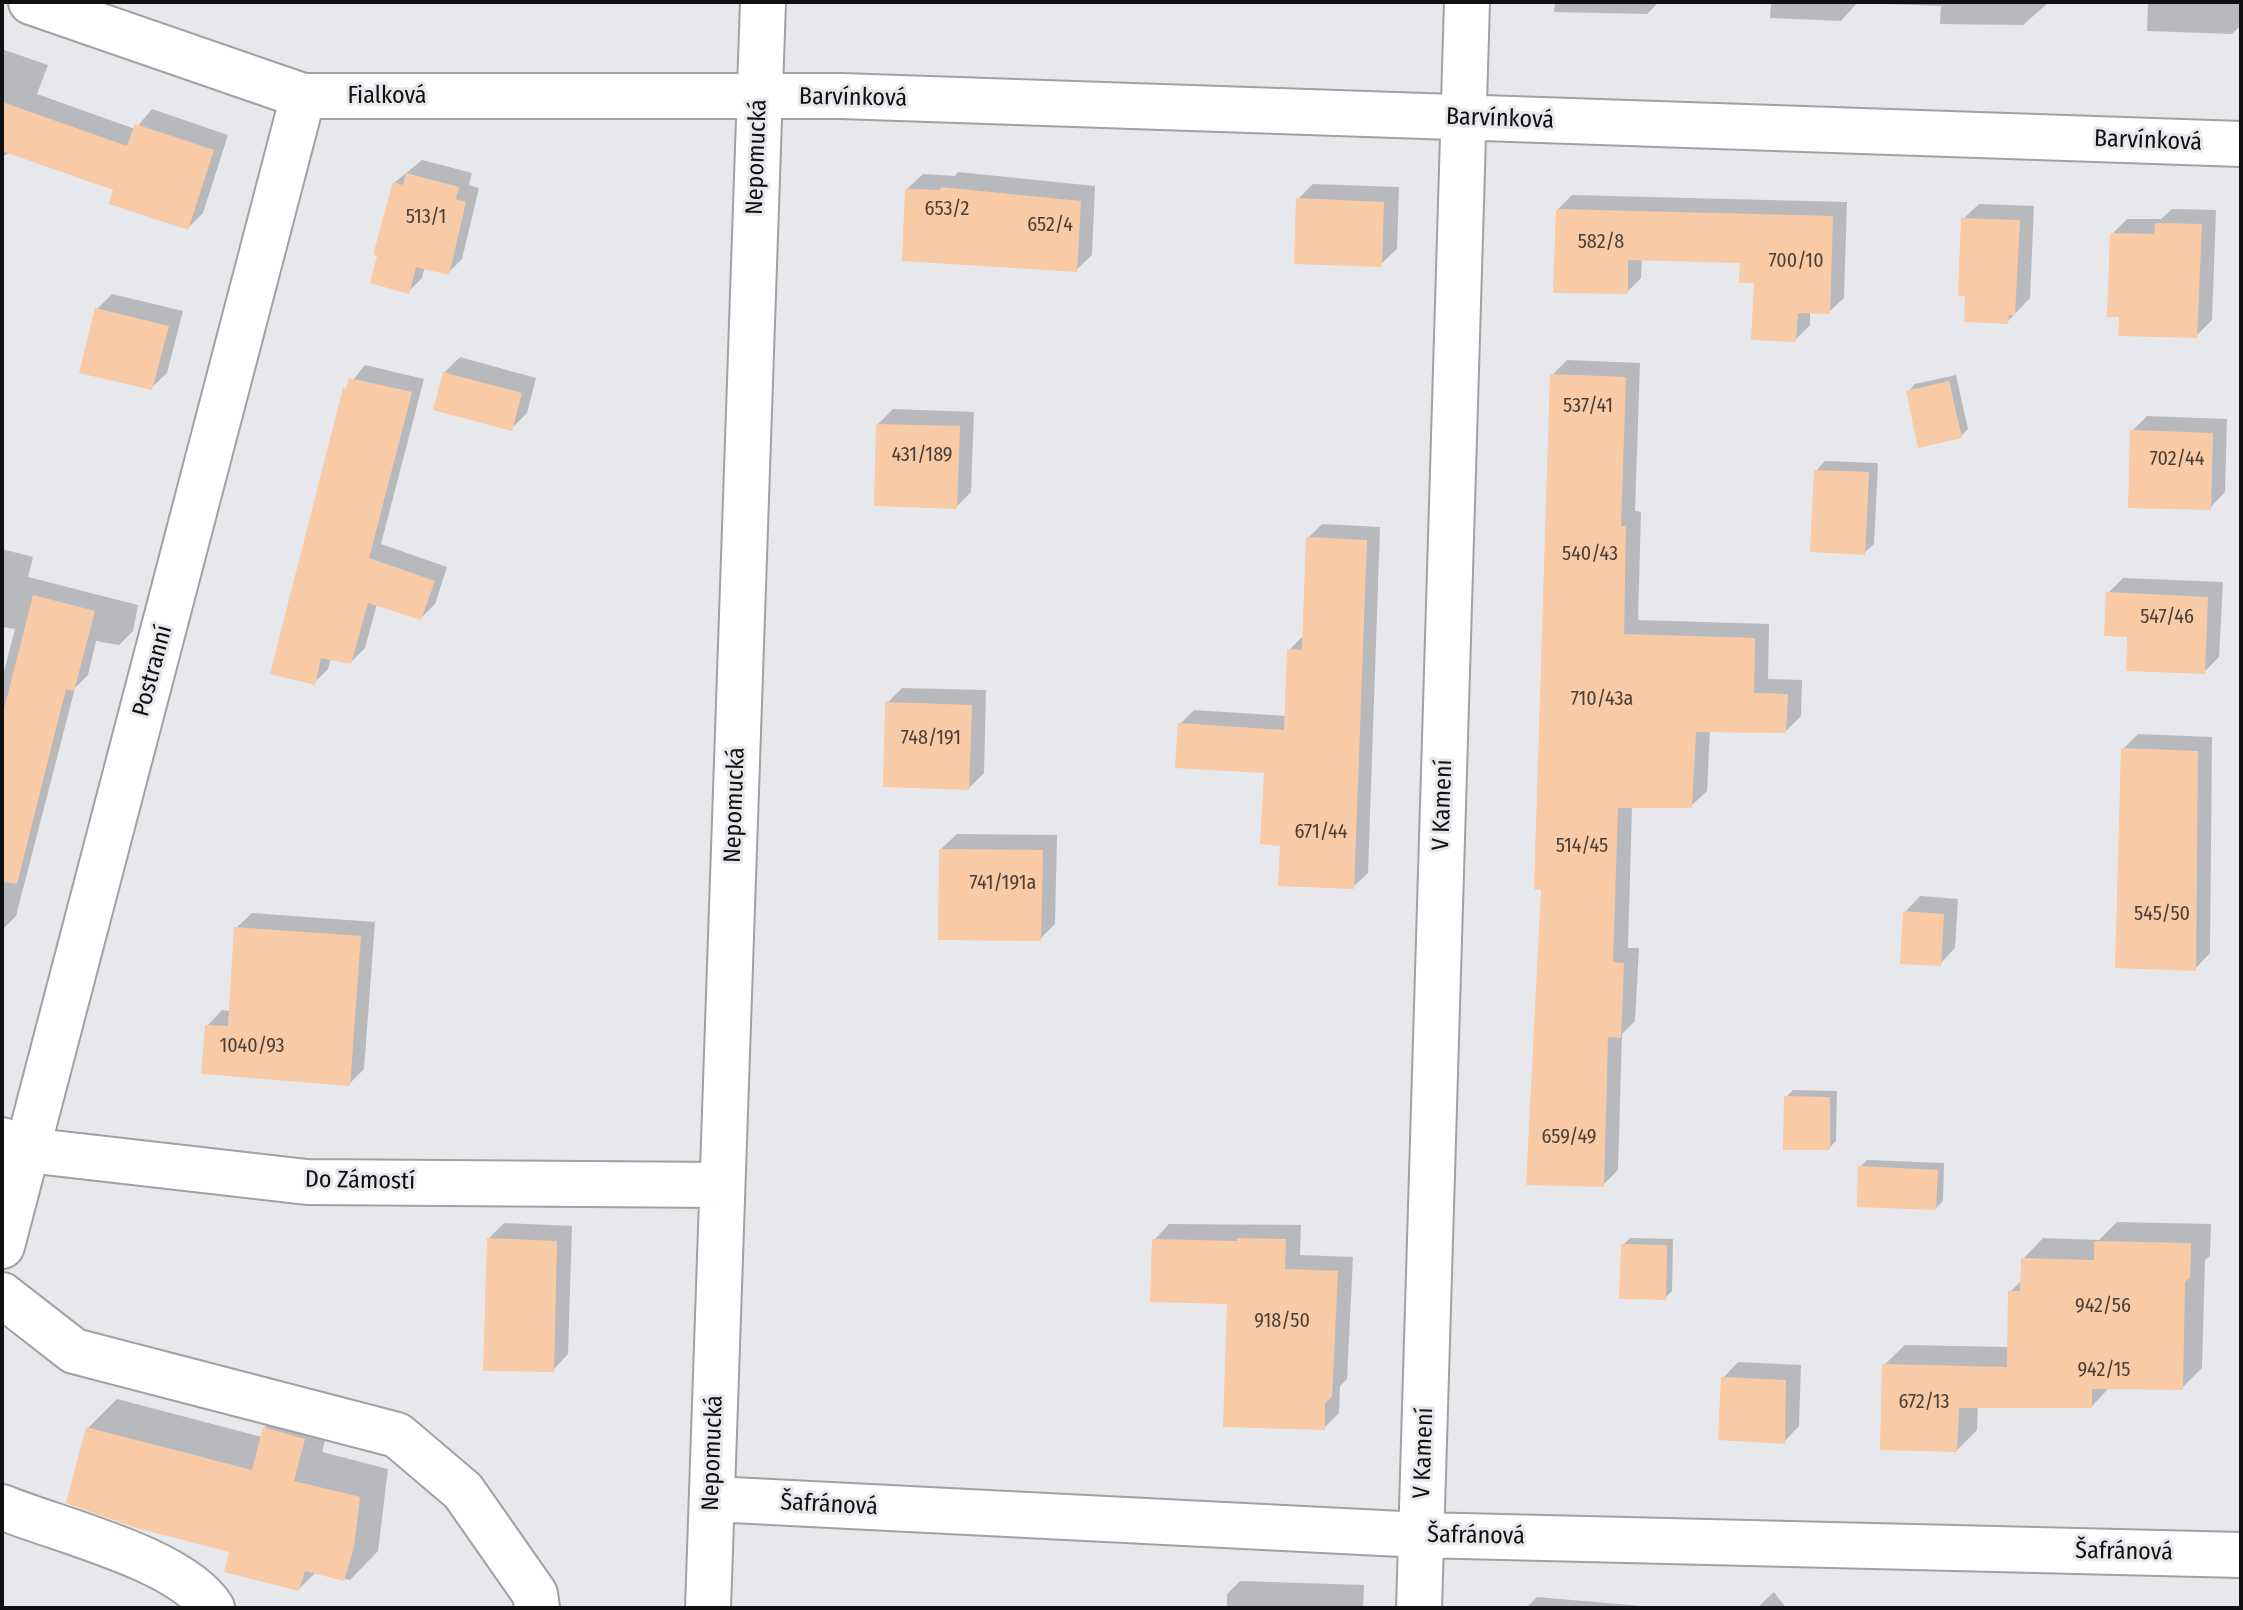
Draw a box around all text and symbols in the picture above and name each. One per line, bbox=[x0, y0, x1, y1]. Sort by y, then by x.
street label: Fialková bbox=[347, 82, 427, 110]
street label: Barvínková bbox=[799, 83, 907, 113]
street label: Nepomucká bbox=[741, 99, 773, 215]
street label: Barvínková bbox=[1445, 103, 1555, 135]
street label: Barvínková bbox=[2093, 125, 2203, 157]
house number: 653/2 bbox=[925, 197, 969, 221]
house number: 513/1 bbox=[406, 205, 446, 229]
house number: 652/4 bbox=[1027, 213, 1073, 237]
house number: 582/8 bbox=[1578, 230, 1624, 254]
house number: 700/10 bbox=[1768, 249, 1824, 273]
house number: 537/41 bbox=[1563, 394, 1613, 418]
house number: 431/189 bbox=[891, 443, 953, 467]
house number: 702/44 bbox=[2150, 447, 2204, 471]
house number: 540/43 bbox=[1562, 542, 1618, 566]
house number: 547/46 bbox=[2140, 605, 2194, 629]
street label: Postranní bbox=[127, 622, 179, 720]
house number: 710/43a bbox=[1571, 687, 1633, 711]
house number: 748/191 bbox=[901, 726, 961, 750]
street label: Nepomucká bbox=[719, 747, 751, 863]
street label: V Kamení bbox=[1427, 759, 1459, 851]
house number: 671/44 bbox=[1295, 820, 1347, 844]
house number: 514/45 bbox=[1556, 834, 1608, 858]
house number: 741/191a bbox=[970, 871, 1036, 895]
house number: 545/50 bbox=[2134, 902, 2190, 926]
house number: 1040/93 bbox=[219, 1034, 285, 1058]
house number: 659/49 bbox=[1541, 1125, 1597, 1149]
street label: Do Zámostí bbox=[305, 1166, 415, 1196]
house number: 942/56 bbox=[2075, 1294, 2131, 1318]
house number: 918/50 bbox=[1254, 1309, 1310, 1333]
house number: 942/15 bbox=[2078, 1358, 2130, 1382]
house number: 672/13 bbox=[1898, 1390, 1950, 1414]
street label: Nepomucká bbox=[697, 1395, 729, 1511]
street label: V Kamení bbox=[1408, 1407, 1440, 1499]
street label: Šafránová bbox=[779, 1488, 879, 1522]
street label: Šafránová bbox=[1427, 1521, 1525, 1551]
street label: Šafránová bbox=[2075, 1537, 2173, 1567]

